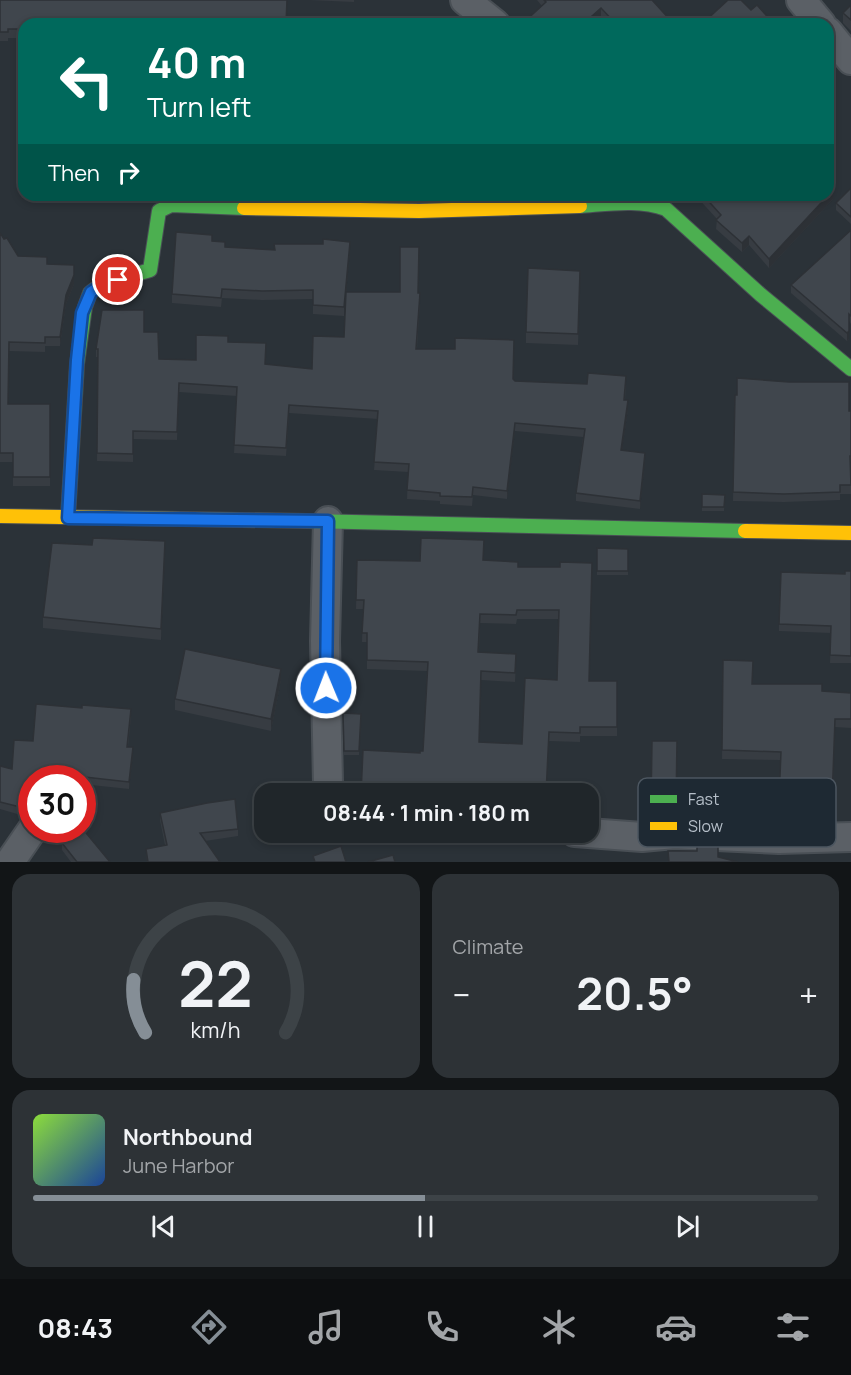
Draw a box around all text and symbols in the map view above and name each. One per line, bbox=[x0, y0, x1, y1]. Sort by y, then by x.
text: 40 m bbox=[147, 33, 246, 91]
icon: left bbox=[48, 42, 126, 120]
text: Turn left bbox=[147, 88, 251, 125]
icon: right bbox=[112, 156, 145, 189]
text: Then bbox=[48, 158, 100, 188]
pin bbox=[92, 254, 143, 305]
icon: arrive bbox=[101, 263, 134, 296]
position arrow bbox=[294, 656, 358, 720]
speed limit sign: 30 bbox=[18, 765, 96, 843]
legend bbox=[638, 778, 836, 847]
text: Fast bbox=[688, 788, 719, 810]
text: 08:44 · 1 min · 180 m bbox=[323, 798, 530, 828]
text: Slow bbox=[688, 815, 723, 837]
text: Climate bbox=[453, 933, 524, 960]
text: 22 bbox=[179, 940, 253, 1026]
text: 20.5° bbox=[576, 962, 693, 1024]
text: − bbox=[453, 972, 470, 1017]
text: + bbox=[799, 972, 818, 1017]
text: km/h bbox=[191, 1015, 241, 1044]
text: Northbound bbox=[123, 1122, 253, 1152]
text: June Harbor bbox=[123, 1152, 235, 1179]
icon: previous bbox=[147, 1210, 180, 1243]
icon: pause bbox=[409, 1210, 442, 1243]
icon: next bbox=[671, 1210, 704, 1243]
icon: directions bbox=[188, 1306, 230, 1348]
icon: music bbox=[305, 1306, 347, 1348]
icon: phone bbox=[421, 1306, 463, 1348]
icon: climate bbox=[538, 1306, 580, 1348]
icon: car bbox=[655, 1306, 697, 1348]
icon: filters bbox=[772, 1306, 814, 1348]
text: 08:43 bbox=[37, 1309, 113, 1346]

